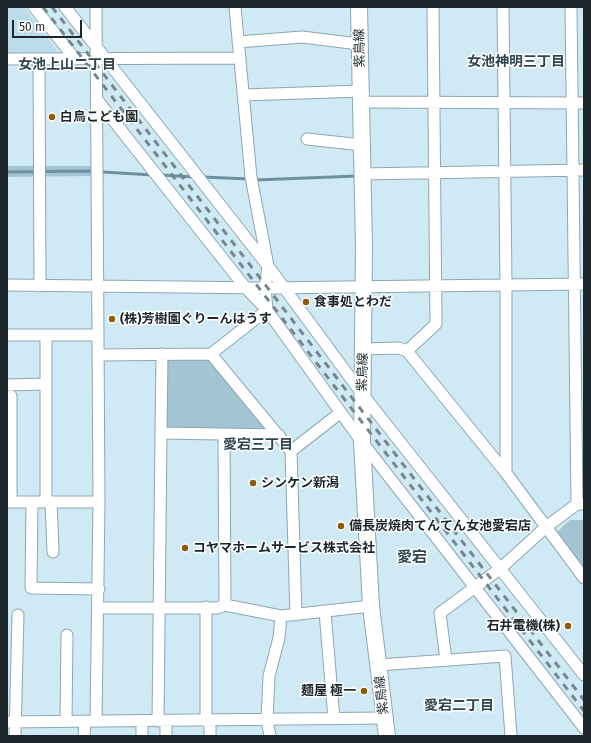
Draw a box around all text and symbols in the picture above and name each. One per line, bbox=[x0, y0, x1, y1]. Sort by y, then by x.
scale bar bbox=[14, 12, 84, 38]
text: 50 m bbox=[19, 20, 45, 34]
street label: 紫鳥線 bbox=[352, 28, 368, 68]
district label: 女池神明三丁目 bbox=[467, 54, 565, 70]
district label: 女池上山二丁目 bbox=[18, 57, 116, 73]
place label: 白鳥こども園 bbox=[60, 109, 138, 125]
marker: 白鳥こども園 bbox=[47, 112, 57, 122]
place label: 食事処とわだ bbox=[314, 294, 392, 310]
marker: 食事処とわだ bbox=[301, 297, 311, 307]
place label: (株)芳樹園ぐりーんはうす bbox=[120, 311, 271, 327]
marker: (株)芳樹園ぐりーんはうす bbox=[107, 314, 117, 324]
street label: 紫鳥線 bbox=[355, 352, 371, 392]
district label: 愛宕三丁目 bbox=[223, 437, 293, 453]
place label: シンケン新潟 bbox=[261, 475, 339, 491]
marker: シンケン新潟 bbox=[248, 478, 258, 488]
place label: 備長炭焼肉てんてん女池愛宕店 bbox=[349, 518, 531, 534]
marker: 備長炭焼肉てんてん女池愛宕店 bbox=[336, 521, 346, 531]
place label: コヤマホームサービス株式会社 bbox=[193, 540, 375, 556]
marker: コヤマホームサービス株式会社 bbox=[180, 543, 190, 553]
district label: 愛宕 bbox=[397, 549, 427, 567]
place label: 石井電機(株) bbox=[487, 618, 560, 634]
marker: 石井電機(株) bbox=[563, 621, 573, 631]
street label: 紫鳥線 bbox=[372, 675, 392, 715]
place label: 麺屋 極一 bbox=[301, 683, 356, 699]
marker: 麺屋 極一 bbox=[359, 686, 369, 696]
district label: 愛宕二丁目 bbox=[424, 698, 494, 714]

